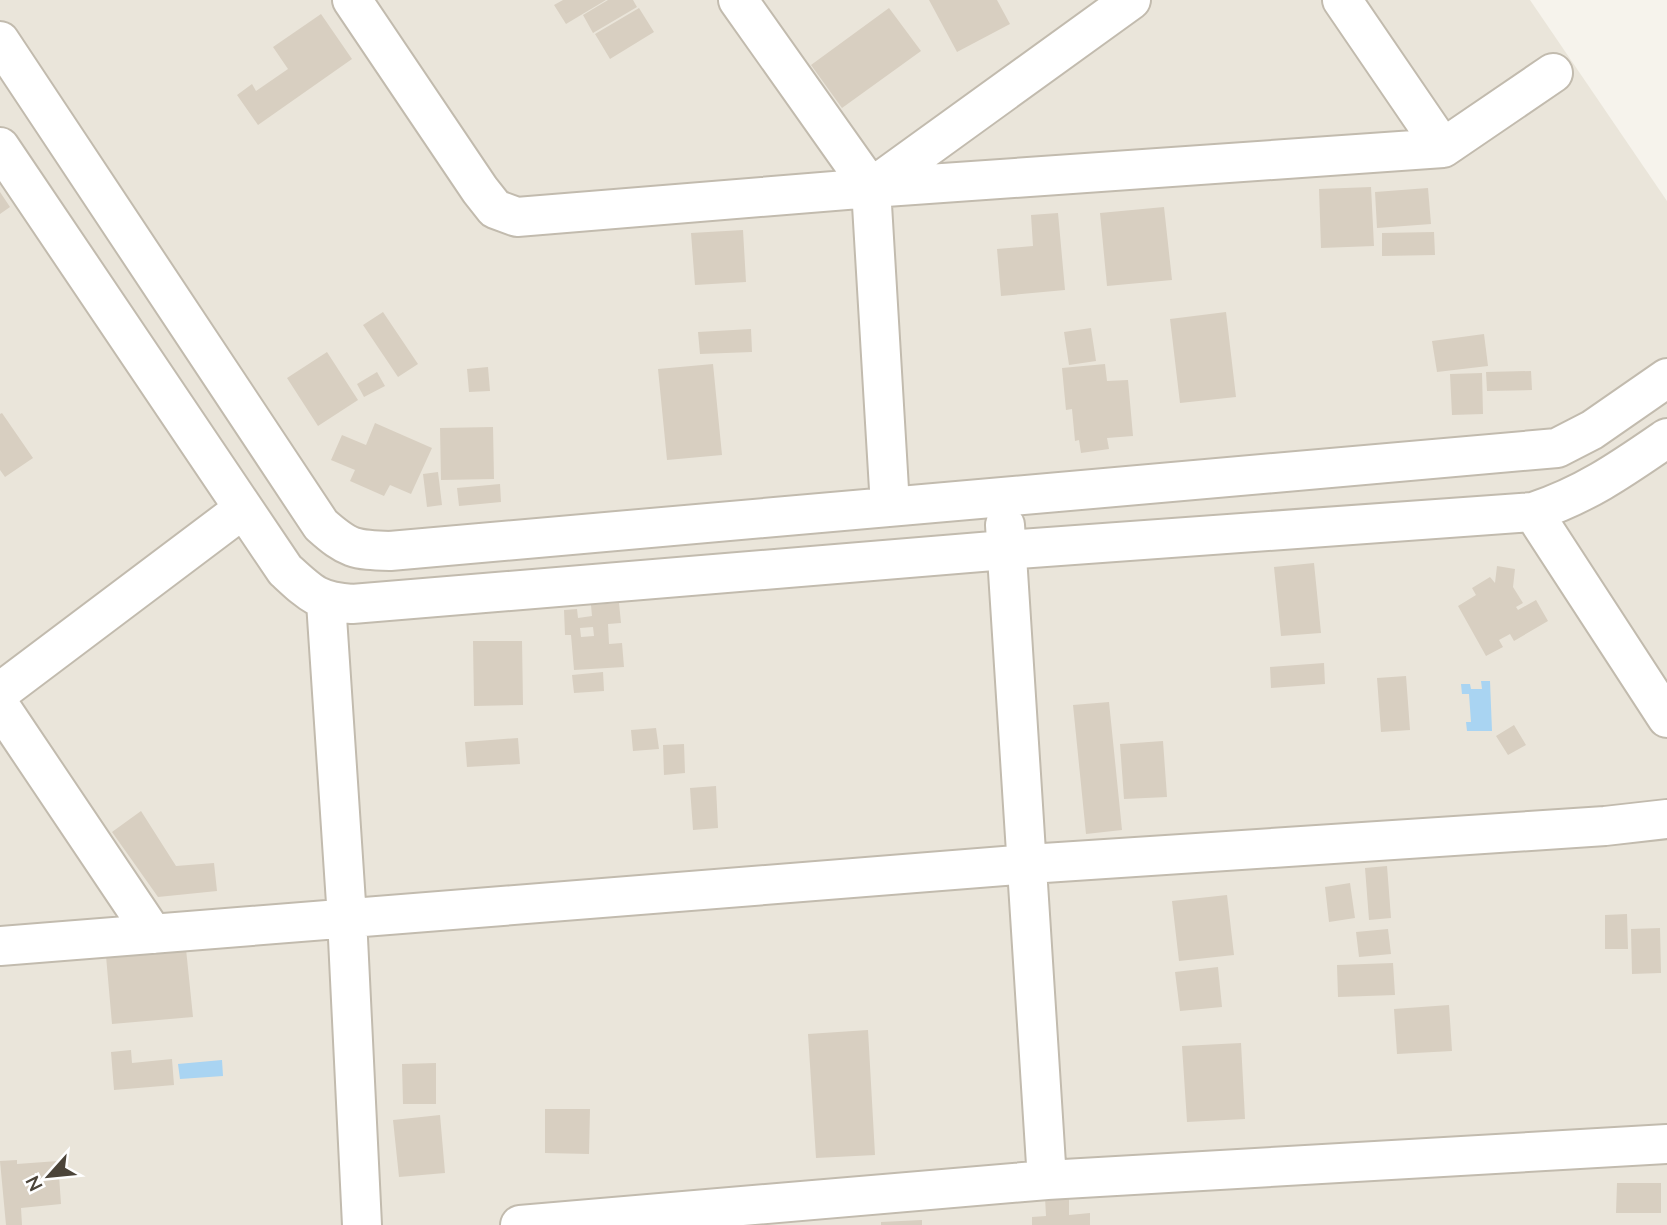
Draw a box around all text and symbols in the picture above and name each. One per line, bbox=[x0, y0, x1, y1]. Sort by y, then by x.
north arrow bbox=[14, 1141, 84, 1211]
text: N bbox=[20, 1171, 50, 1196]

